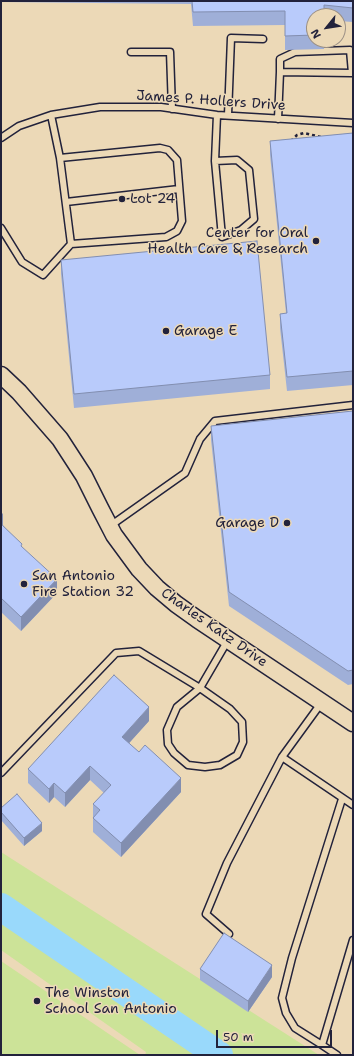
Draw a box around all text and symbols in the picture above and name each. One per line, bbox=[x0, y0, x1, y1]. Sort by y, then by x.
north arrow bbox=[306, 8, 346, 48]
text: N bbox=[307, 26, 325, 41]
street label: James P. Hollers Drive bbox=[136, 87, 286, 115]
place label: Lot 24 bbox=[130, 191, 175, 207]
marker: Lot 24 bbox=[117, 194, 127, 204]
place label: Center for Oral Health Care & Research bbox=[148, 225, 308, 258]
marker: Center for Oral Health Care & Research bbox=[311, 236, 321, 246]
place label: Garage E bbox=[174, 323, 237, 339]
marker: Garage E bbox=[161, 326, 171, 336]
place label: Garage D bbox=[215, 515, 279, 531]
marker: Garage D bbox=[282, 518, 292, 528]
place label: San Antonio Fire Station 32 bbox=[32, 568, 134, 600]
marker: San Antonio Fire Station 32 bbox=[19, 579, 29, 589]
street label: Charles Katz Drive bbox=[158, 585, 270, 671]
place label: The Winston School San Antonio bbox=[45, 985, 177, 1018]
marker: The Winston School San Antonio bbox=[32, 996, 42, 1006]
scale bar bbox=[218, 1022, 334, 1048]
text: 50 m bbox=[223, 1029, 253, 1045]

